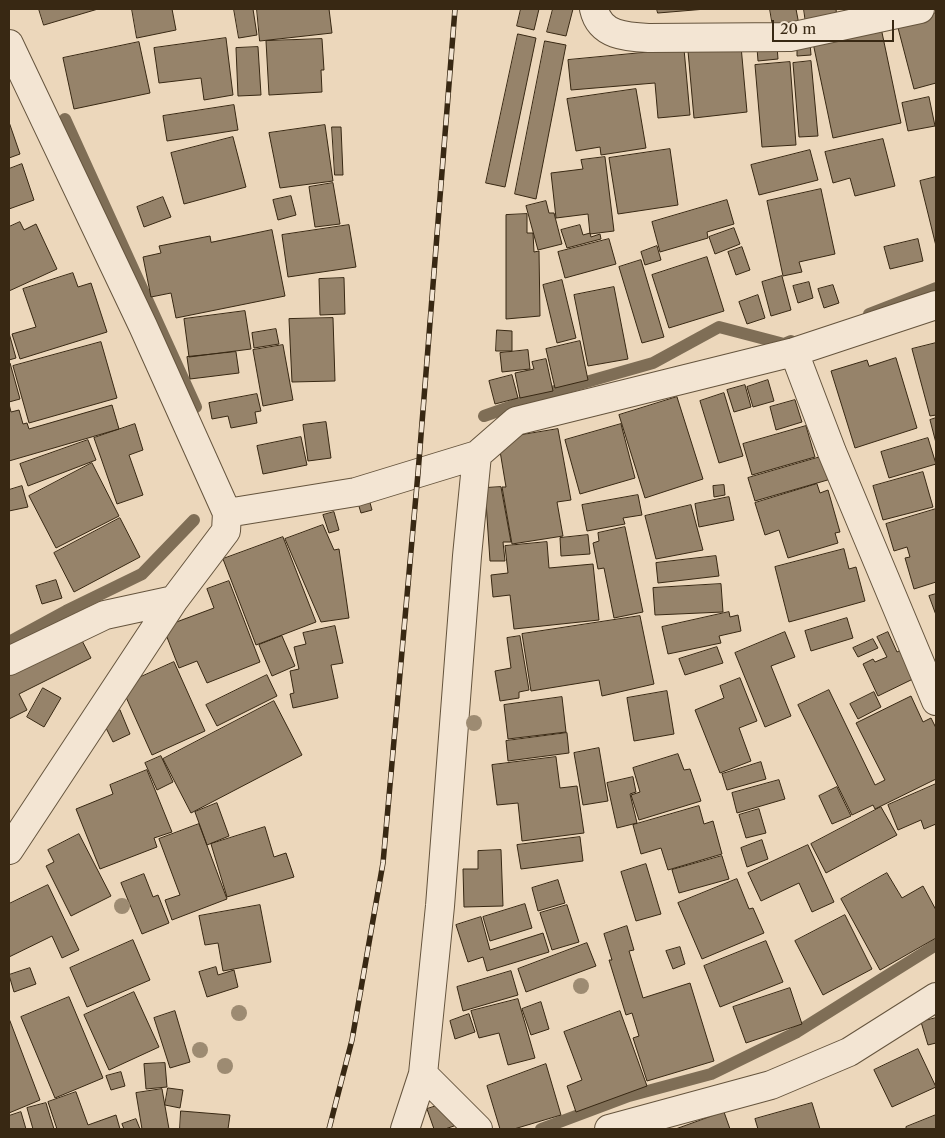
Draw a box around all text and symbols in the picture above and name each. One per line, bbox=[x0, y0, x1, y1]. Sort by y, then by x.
scale bar bbox=[775, 10, 898, 42]
text: 20 m bbox=[780, 19, 816, 38]

